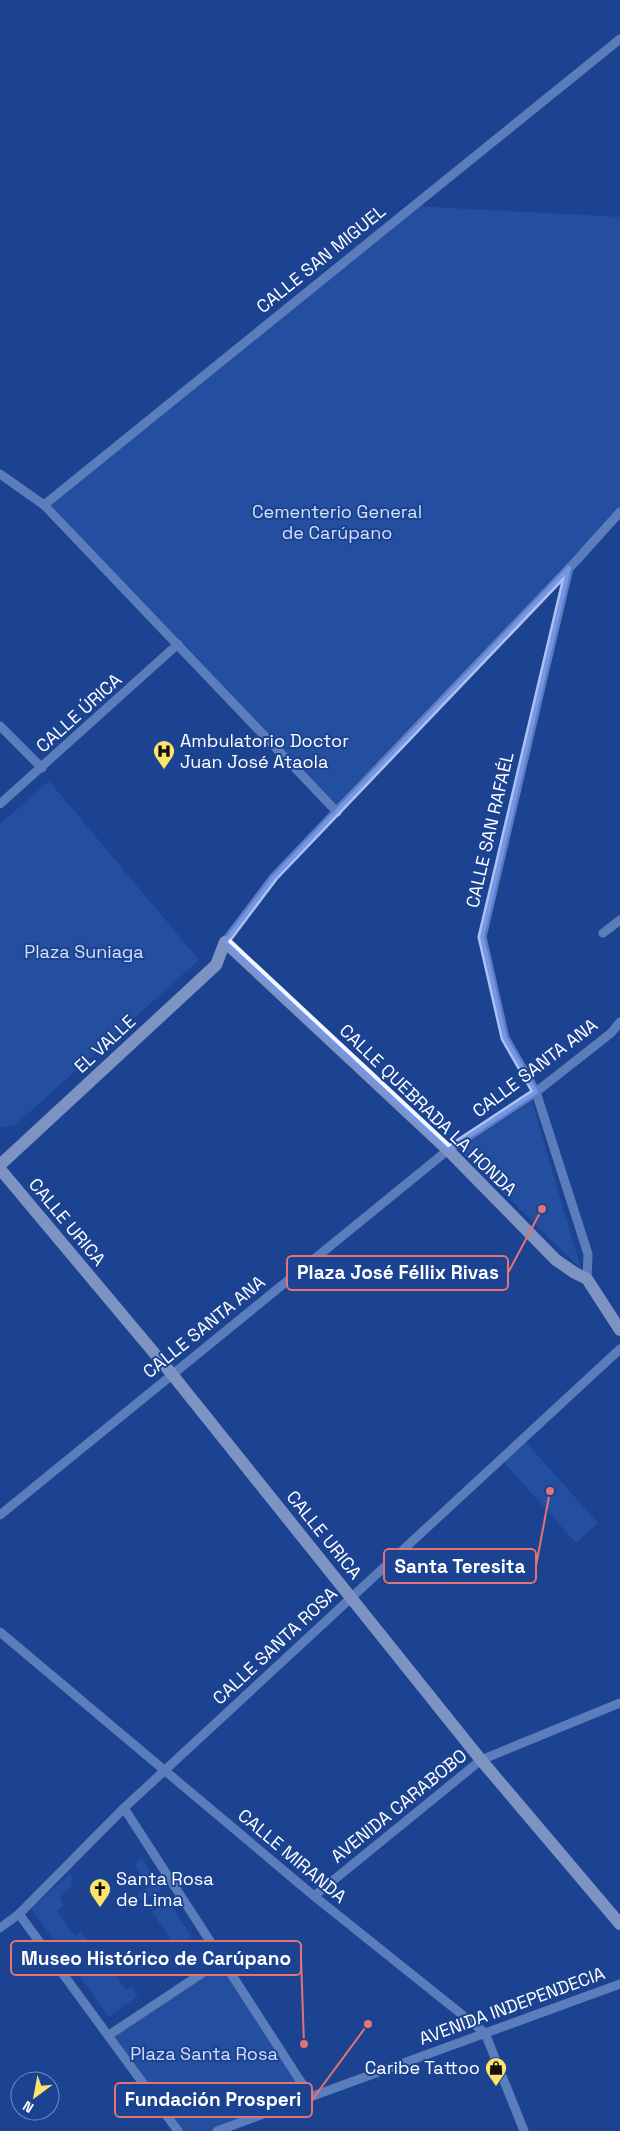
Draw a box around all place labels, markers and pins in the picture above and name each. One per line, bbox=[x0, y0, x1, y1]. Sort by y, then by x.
place label: Ambulatorio Doctor Juan José Ataola bbox=[180, 729, 349, 773]
hospital icon: Ambulatorio Doctor Juan José Ataola bbox=[152, 739, 176, 770]
callout: Plaza José Féllix Rivas bbox=[287, 1256, 508, 1290]
callout: Santa Teresita bbox=[384, 1549, 536, 1583]
place label: Santa Rosa de Lima bbox=[116, 1867, 214, 1911]
church icon: Santa Rosa de Lima bbox=[88, 1877, 112, 1908]
callout: Museo Histórico de Carúpano bbox=[11, 1941, 301, 1975]
place label: Caribe Tattoo bbox=[365, 2056, 480, 2079]
shop icon: Caribe Tattoo bbox=[484, 2056, 508, 2087]
callout: Fundación Prosperi bbox=[115, 2083, 312, 2117]

